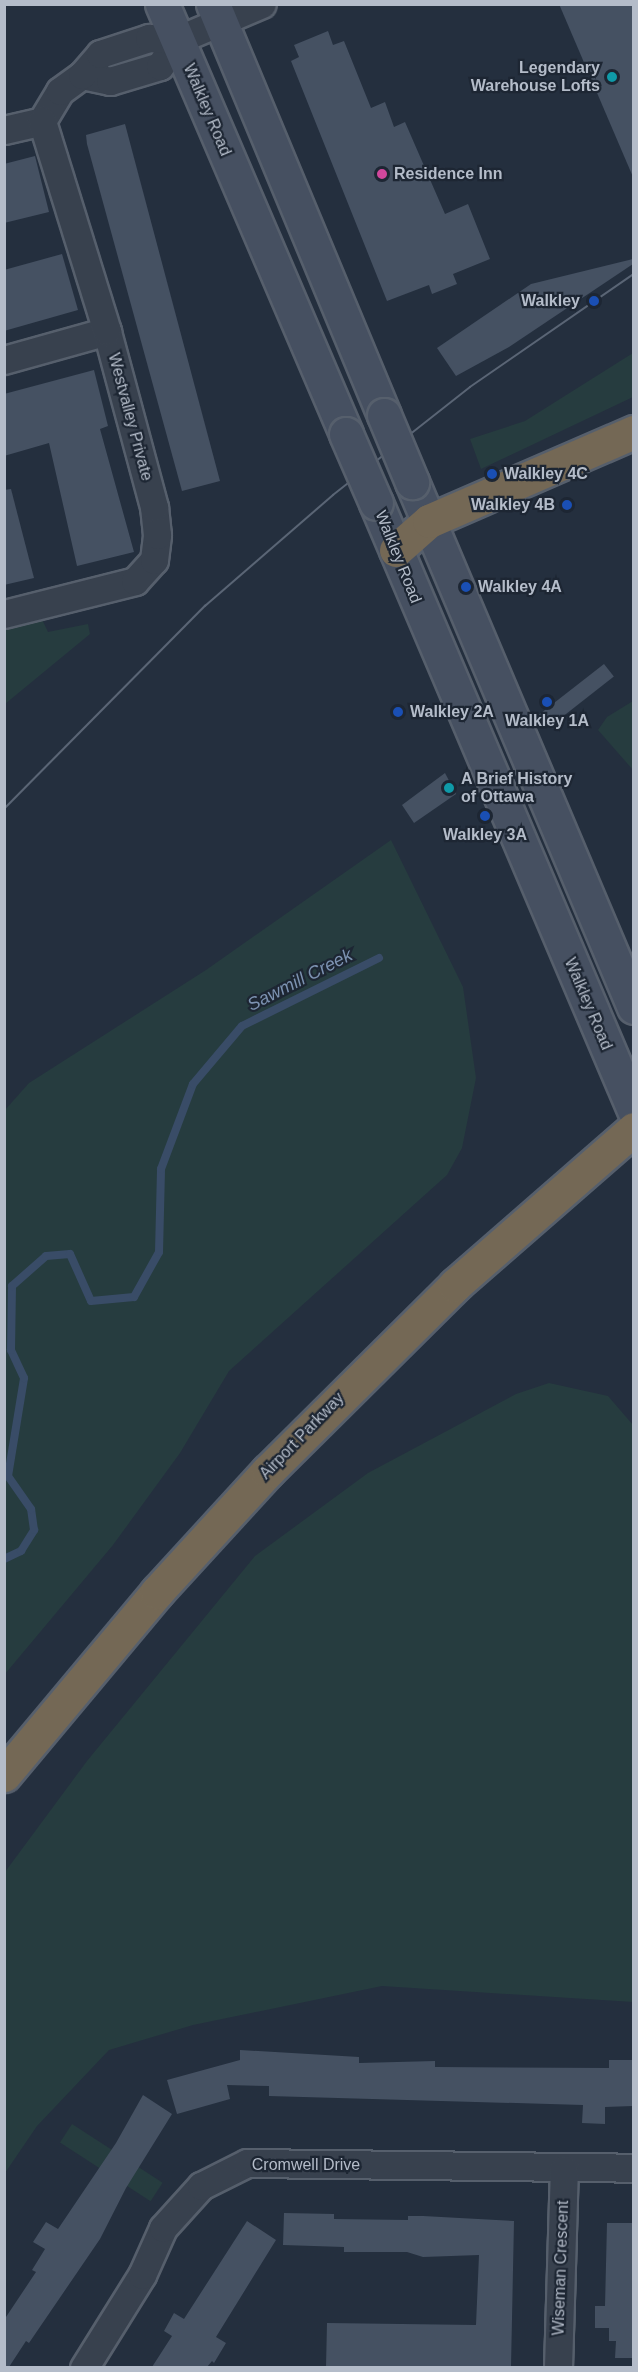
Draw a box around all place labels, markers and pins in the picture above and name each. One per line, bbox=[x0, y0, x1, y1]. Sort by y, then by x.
place label: Legendary Warehouse Lofts bbox=[471, 58, 600, 96]
marker: Legendary Warehouse Lofts bbox=[605, 70, 619, 84]
place label: Residence Inn bbox=[394, 164, 502, 184]
marker: Residence Inn bbox=[375, 167, 389, 181]
place label: Walkley bbox=[521, 291, 580, 311]
marker: Walkley bbox=[585, 292, 603, 310]
place label: Walkley 4C bbox=[504, 464, 588, 484]
marker: Walkley 4C bbox=[485, 467, 499, 481]
place label: Walkley 4B bbox=[471, 495, 555, 515]
marker: Walkley 4B bbox=[560, 498, 574, 512]
place label: Walkley 4A bbox=[478, 577, 562, 597]
marker: Walkley 4A bbox=[459, 580, 473, 594]
marker: Walkley 1A bbox=[540, 695, 554, 709]
place label: Walkley 2A bbox=[410, 702, 494, 722]
marker: Walkley 2A bbox=[391, 705, 405, 719]
place label: Walkley 1A bbox=[505, 711, 589, 731]
place label: A Brief History of Ottawa bbox=[461, 769, 573, 807]
marker: A Brief History of Ottawa bbox=[442, 781, 456, 795]
marker: Walkley 3A bbox=[478, 809, 492, 823]
place label: Walkley 3A bbox=[443, 825, 527, 845]

